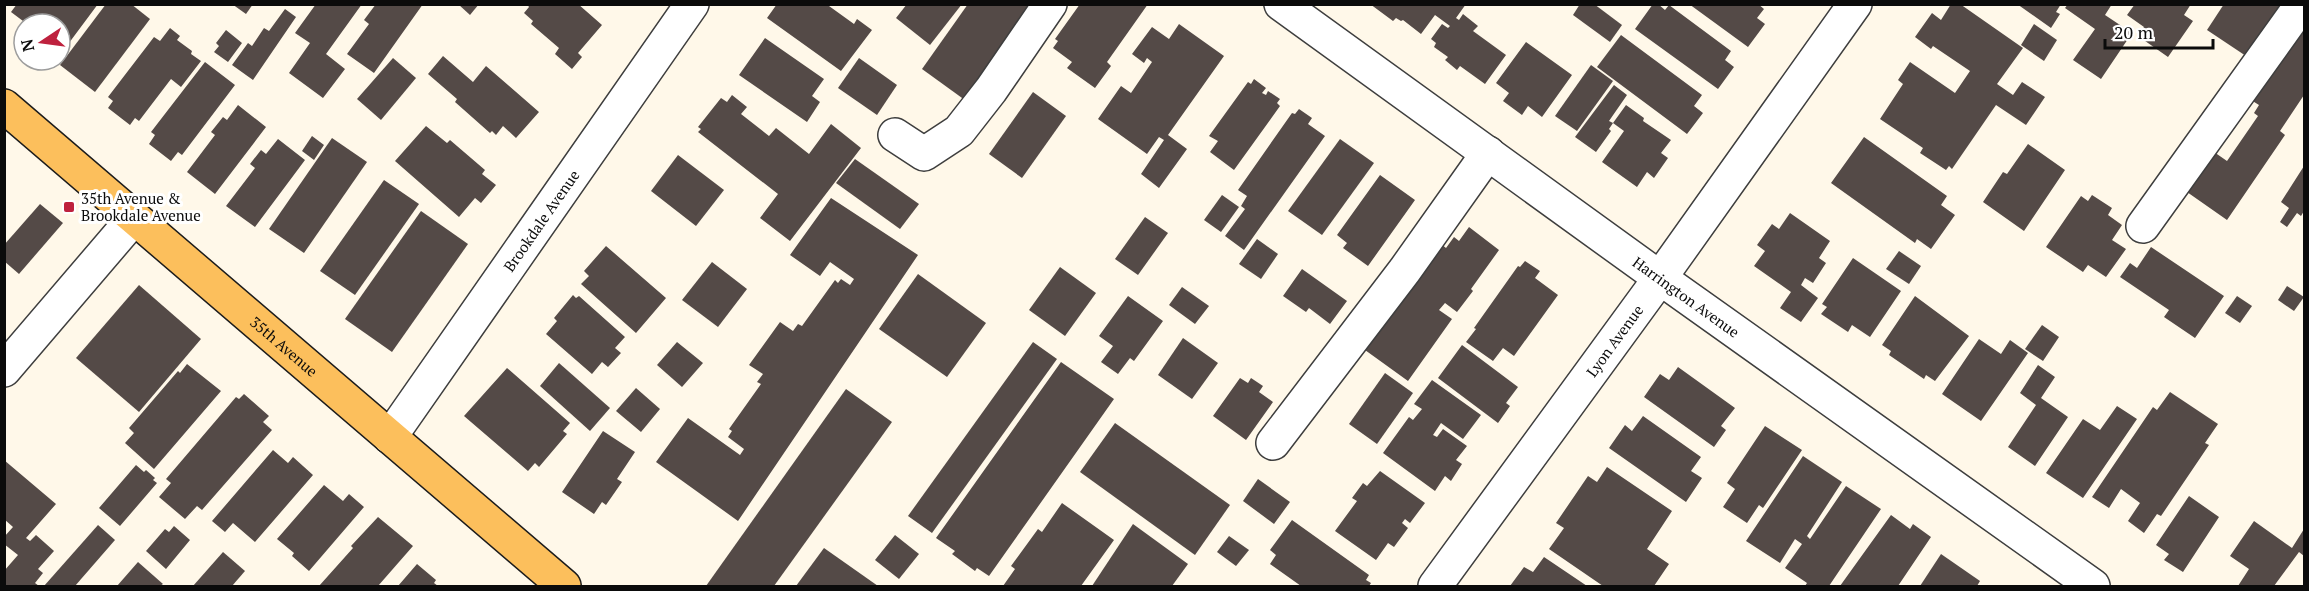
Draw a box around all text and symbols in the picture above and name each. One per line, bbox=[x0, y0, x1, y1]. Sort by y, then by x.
north arrow bbox=[12, 12, 72, 72]
scale bar bbox=[2105, 12, 2213, 50]
text: 20 m bbox=[2114, 20, 2154, 44]
text: N bbox=[15, 37, 39, 54]
street label: Brookdale Avenue bbox=[499, 166, 584, 275]
place label: 35th Avenue & Brookdale Avenue bbox=[81, 188, 201, 225]
marker: 35th Avenue & Brookdale Avenue bbox=[62, 200, 76, 214]
street label: Harrington Avenue bbox=[1629, 252, 1744, 342]
street label: Lyon Avenue bbox=[1581, 300, 1647, 381]
street label: 35th Avenue bbox=[246, 312, 322, 381]

